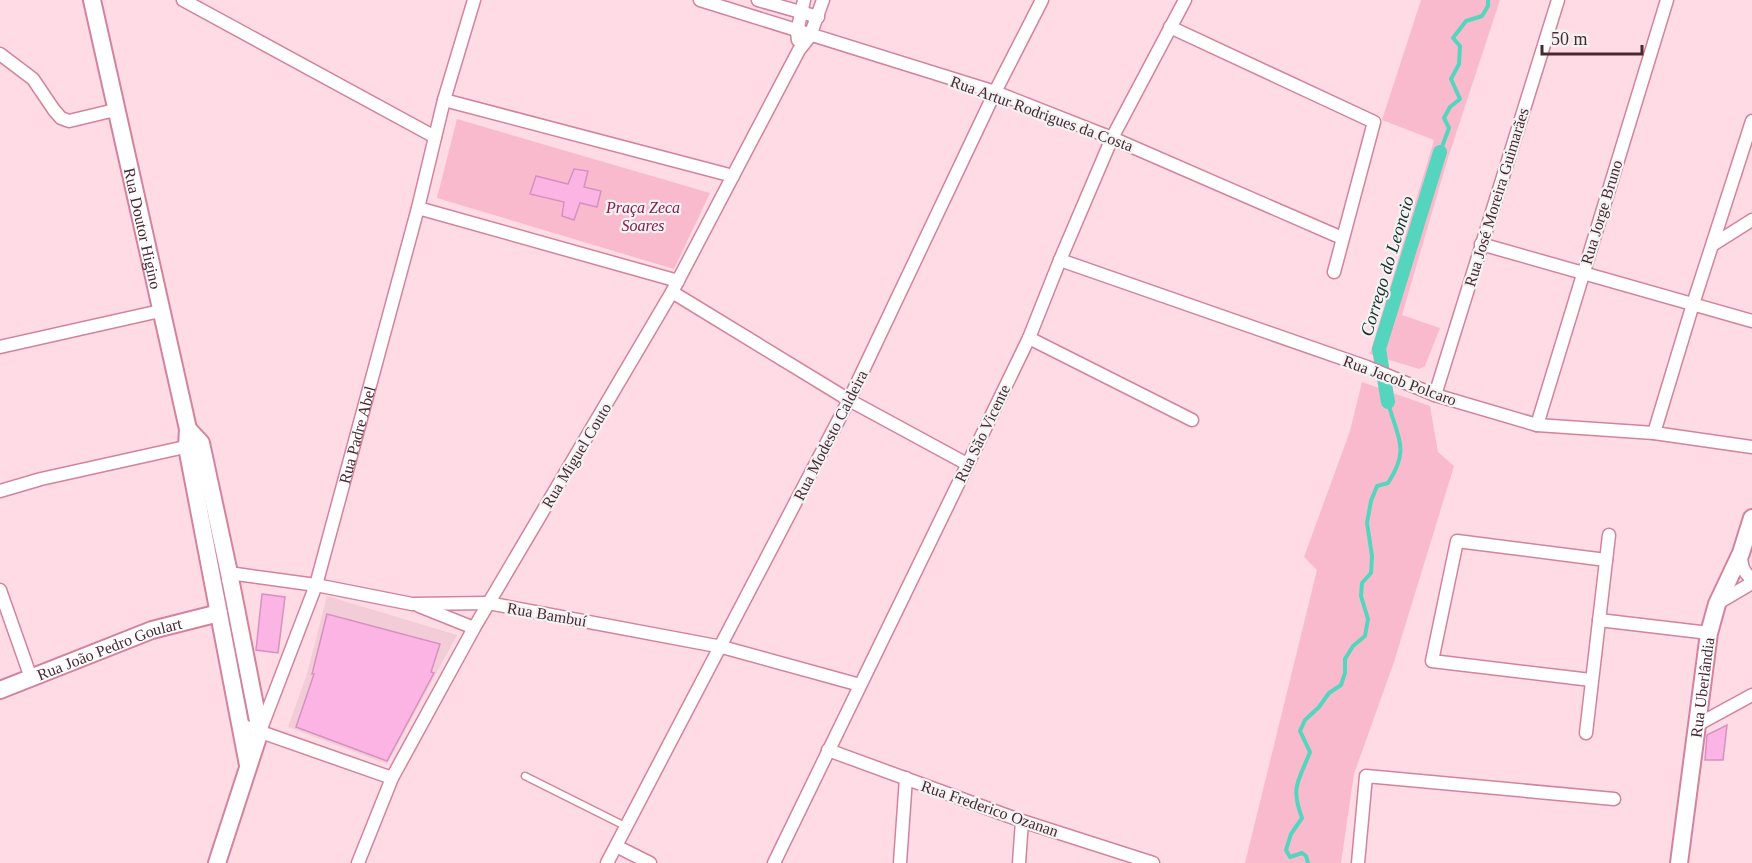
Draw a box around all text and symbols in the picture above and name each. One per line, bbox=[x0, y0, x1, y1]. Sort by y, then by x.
scale bar bbox=[1542, 18, 1642, 56]
text: 50 m bbox=[1551, 29, 1588, 49]
street label: Rua Artur Rodrigues da Costa bbox=[948, 72, 1135, 155]
street label: Rua José Moreira Guimarães bbox=[1461, 106, 1532, 289]
street label: Rua Jorge Bruno bbox=[1578, 158, 1626, 267]
street label: Rua Doutor Higino bbox=[121, 166, 164, 291]
water label: Corrego do Leoncio bbox=[1356, 194, 1418, 338]
park label: Praça Zeca Soares bbox=[605, 199, 680, 234]
street label: Rua Jacob Polcaro bbox=[1341, 352, 1459, 409]
street label: Rua Modesto Caldeira bbox=[790, 367, 871, 503]
street label: Rua São Vicente bbox=[952, 382, 1013, 485]
street label: Rua Padre Abel bbox=[336, 384, 379, 486]
street label: Rua Miguel Couto bbox=[538, 400, 615, 511]
street label: Rua Bambuí bbox=[506, 599, 589, 630]
street label: Rua João Pedro Goulart bbox=[35, 615, 184, 684]
street label: Rua Uberlândia bbox=[1687, 636, 1717, 739]
street label: Rua Frederico Ozanan bbox=[919, 777, 1061, 840]

